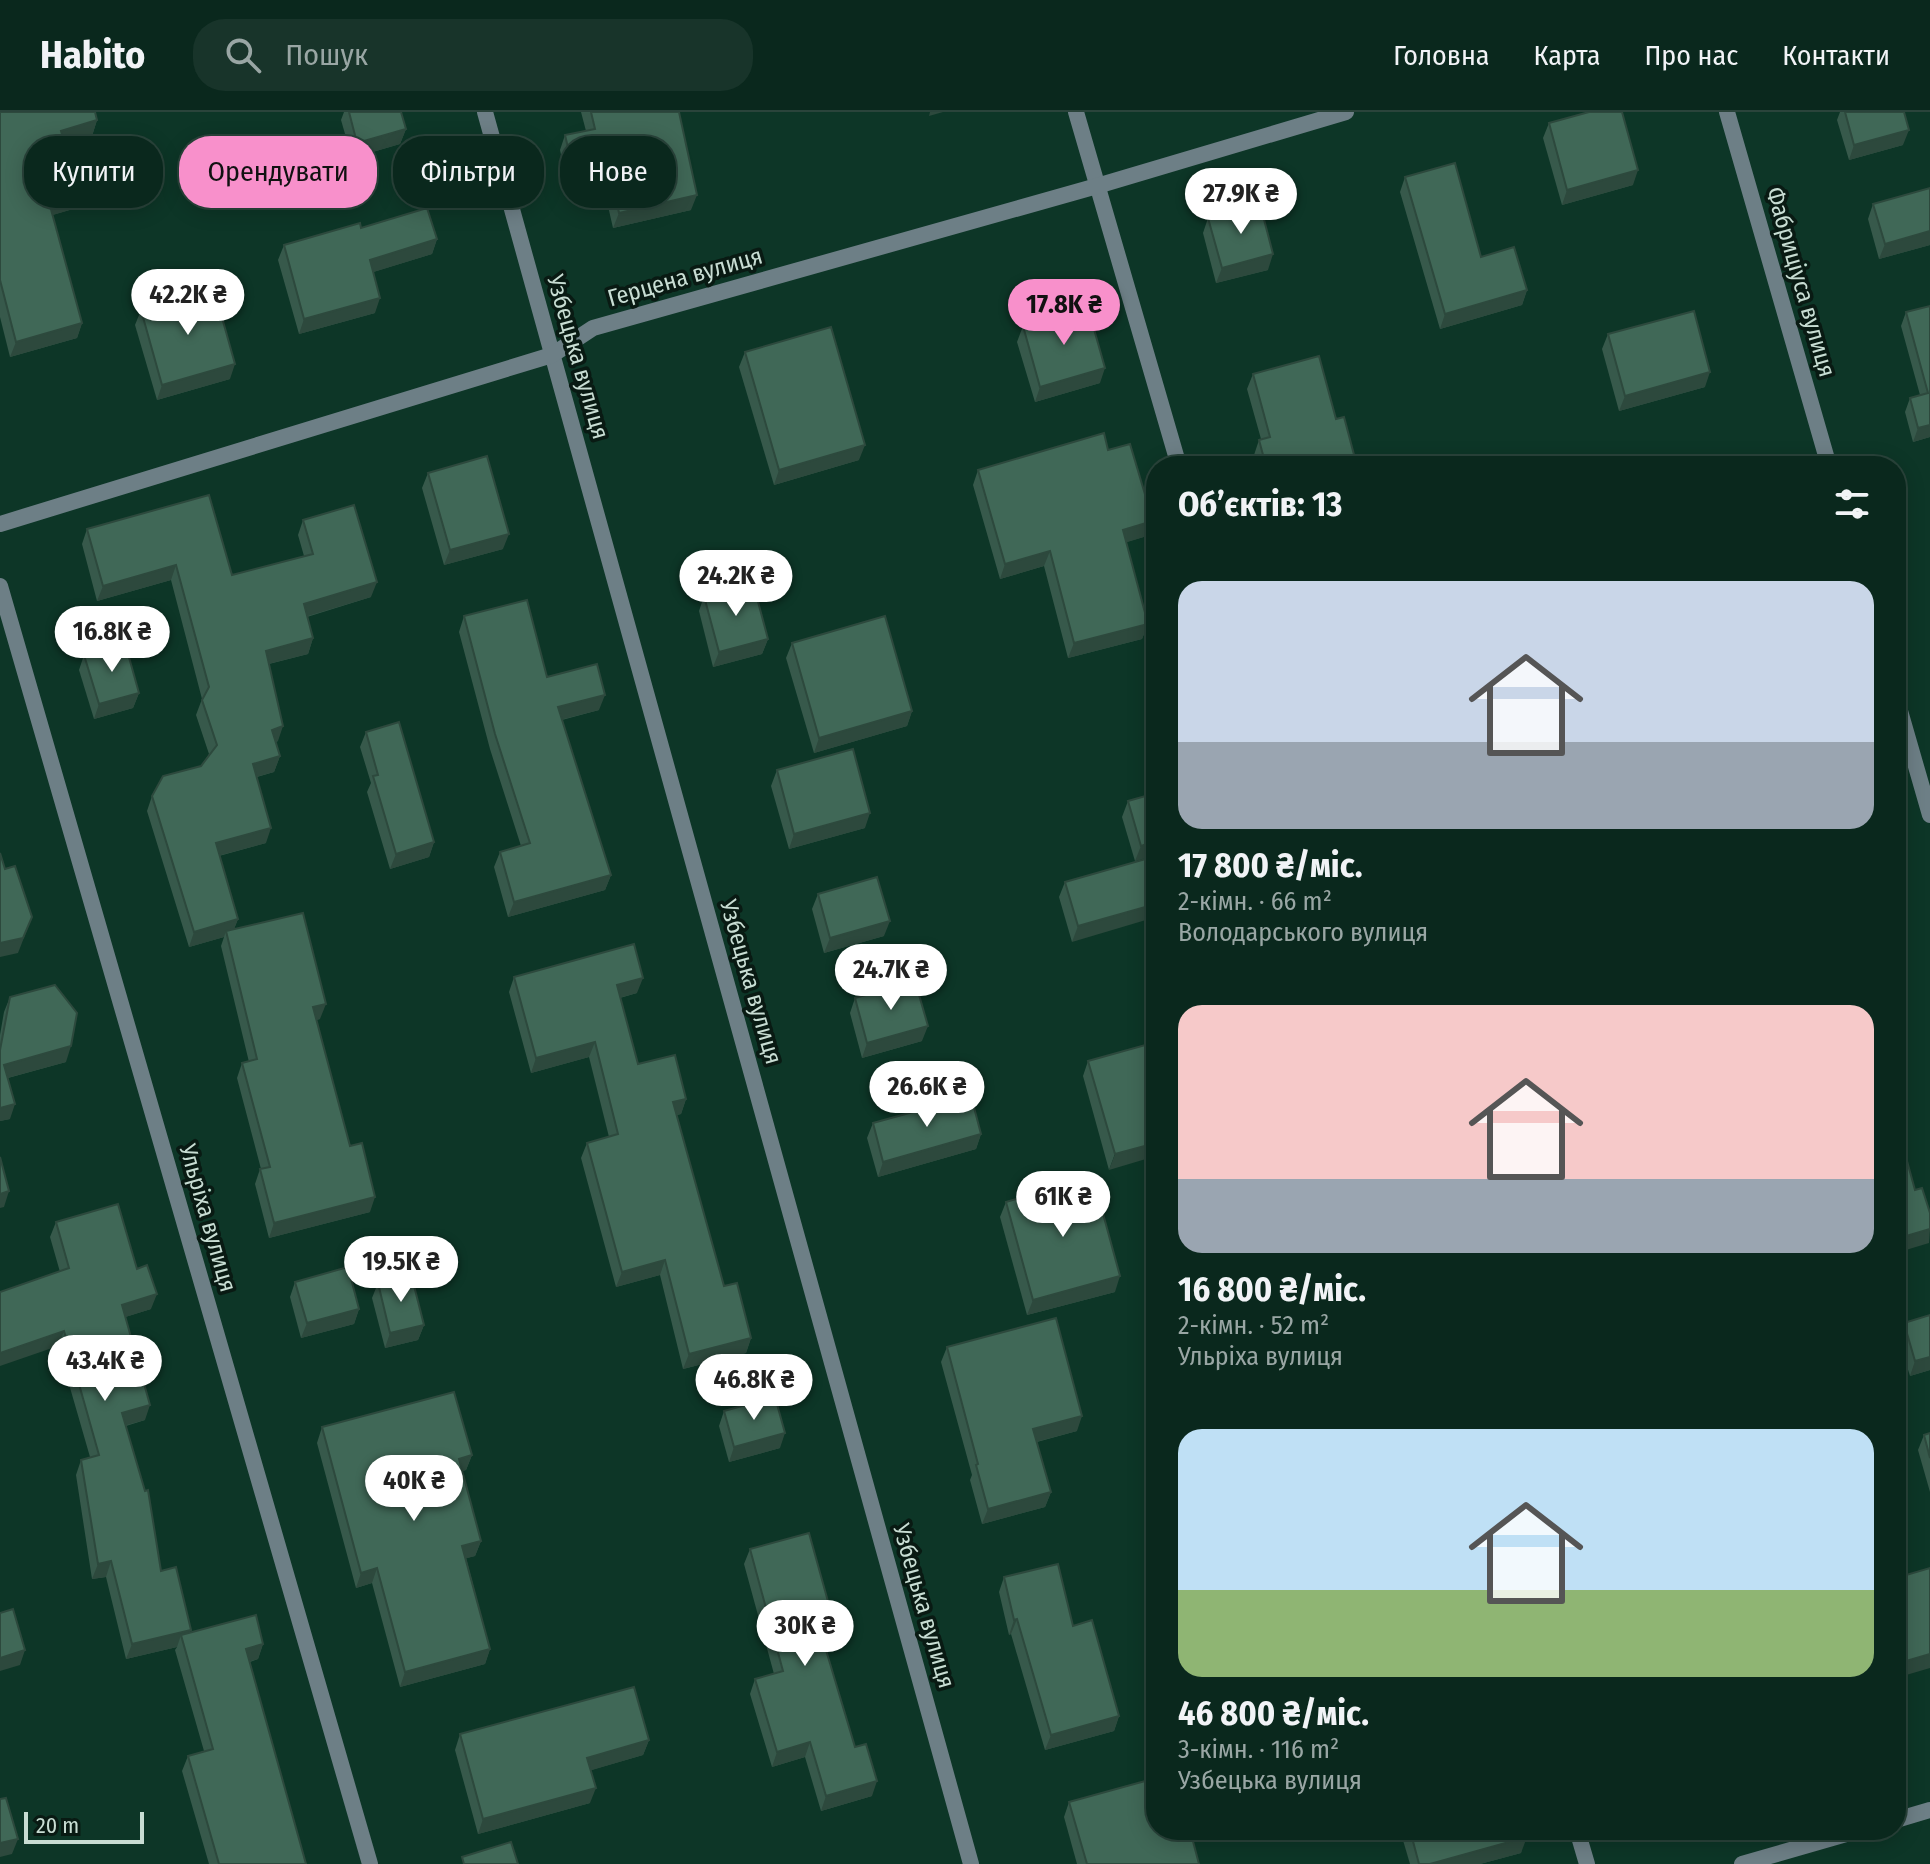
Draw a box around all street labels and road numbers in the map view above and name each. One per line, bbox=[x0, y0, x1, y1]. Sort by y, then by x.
street label: Фабриціуса вулиця bbox=[1761, 184, 1841, 380]
street label: Герцена вулиця bbox=[604, 242, 766, 312]
street label: Узбецька вулиця bbox=[541, 271, 615, 442]
street label: Узбецька вулиця bbox=[714, 896, 788, 1067]
street label: Ульріха вулиця bbox=[173, 1140, 242, 1295]
street label: Узбецька вулиця bbox=[887, 1520, 961, 1691]

